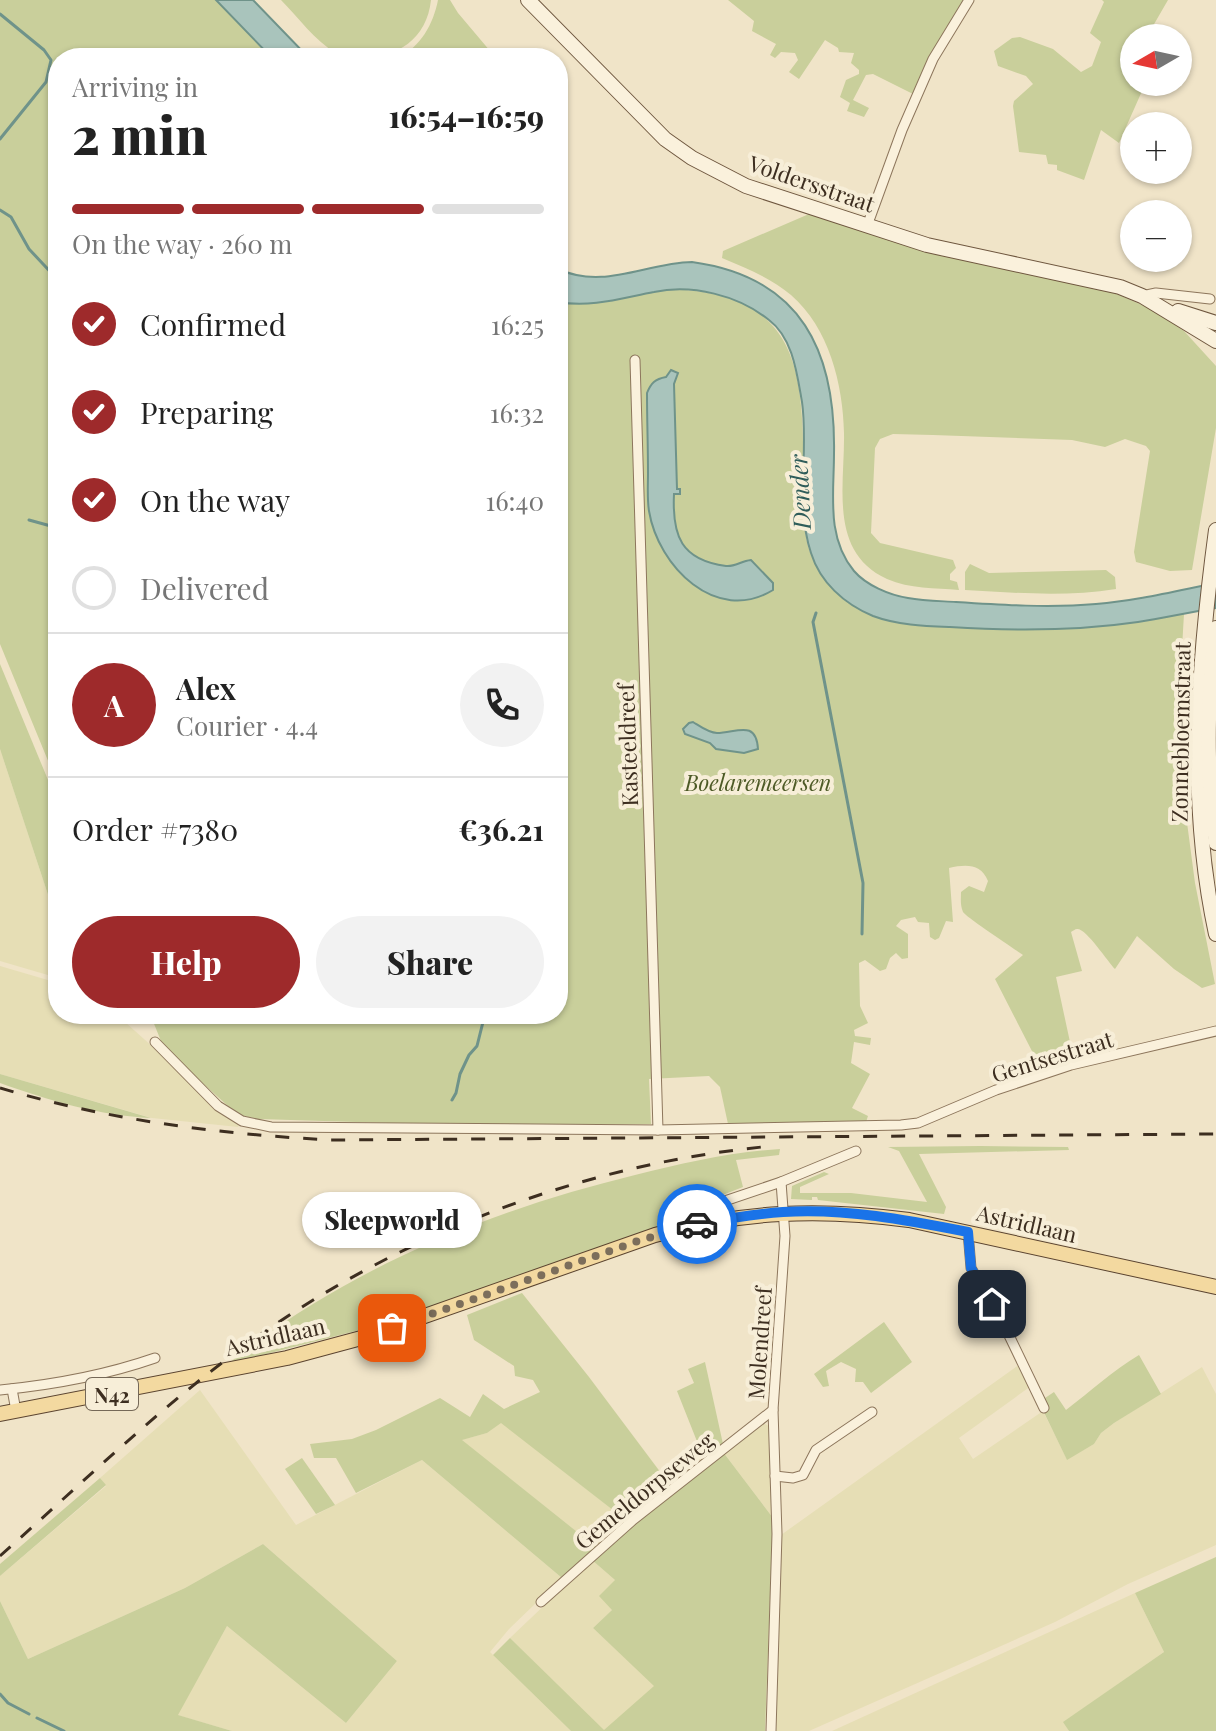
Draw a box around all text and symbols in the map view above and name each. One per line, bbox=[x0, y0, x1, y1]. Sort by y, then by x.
north arrow bbox=[1120, 24, 1192, 96]
map controls bbox=[1120, 24, 1192, 272]
text: Arriving in bbox=[72, 69, 198, 104]
text: 16:54–16:59 bbox=[389, 96, 544, 136]
text: 2 min bbox=[72, 99, 207, 168]
button: + bbox=[1120, 112, 1192, 184]
street label: Voldersstraat bbox=[744, 147, 880, 219]
button: − bbox=[1120, 200, 1192, 272]
text: On the way · 260 m bbox=[72, 226, 292, 261]
icon: check bbox=[72, 302, 116, 346]
text: Confirmed bbox=[140, 304, 286, 344]
text: 16:25 bbox=[491, 307, 544, 342]
icon: check bbox=[72, 390, 116, 434]
text: Preparing bbox=[140, 392, 273, 432]
text: 16:32 bbox=[490, 395, 544, 430]
water label: Dender bbox=[781, 453, 817, 531]
icon: check bbox=[72, 478, 116, 522]
text: On the way bbox=[140, 480, 290, 520]
text: 16:40 bbox=[486, 483, 544, 518]
text: Delivered bbox=[140, 568, 269, 608]
street label: Zonnebloemstraat bbox=[1163, 640, 1197, 822]
button: phone bbox=[460, 663, 544, 747]
text: Alex bbox=[176, 668, 236, 708]
street label: Kasteeldreef bbox=[610, 681, 644, 807]
text: A bbox=[104, 685, 124, 725]
text: Courier · 4.4 bbox=[176, 708, 318, 743]
park label: Boelaremeersen bbox=[684, 767, 831, 797]
text: Order #7380 bbox=[72, 809, 238, 849]
text: €36.21 bbox=[459, 809, 544, 849]
button: Help bbox=[72, 916, 300, 1008]
button: Share bbox=[316, 916, 544, 1008]
street label: Gentsestraat bbox=[988, 1023, 1118, 1089]
courier bbox=[657, 1184, 737, 1264]
callout: Sleepworld bbox=[302, 1192, 482, 1248]
street label: Astridlaan bbox=[973, 1197, 1080, 1249]
text: Sleepworld bbox=[324, 1202, 460, 1237]
icon: car bbox=[675, 1202, 719, 1246]
pin bbox=[958, 1270, 1026, 1338]
icon: home bbox=[970, 1282, 1014, 1326]
street label: Molendreef bbox=[740, 1284, 778, 1400]
pin bbox=[358, 1294, 426, 1362]
icon: bag bbox=[370, 1306, 414, 1350]
street label: Astridlaan bbox=[221, 1310, 328, 1362]
road number: N42 bbox=[86, 1378, 138, 1410]
street label: Gemeldorpseweg bbox=[568, 1424, 720, 1556]

